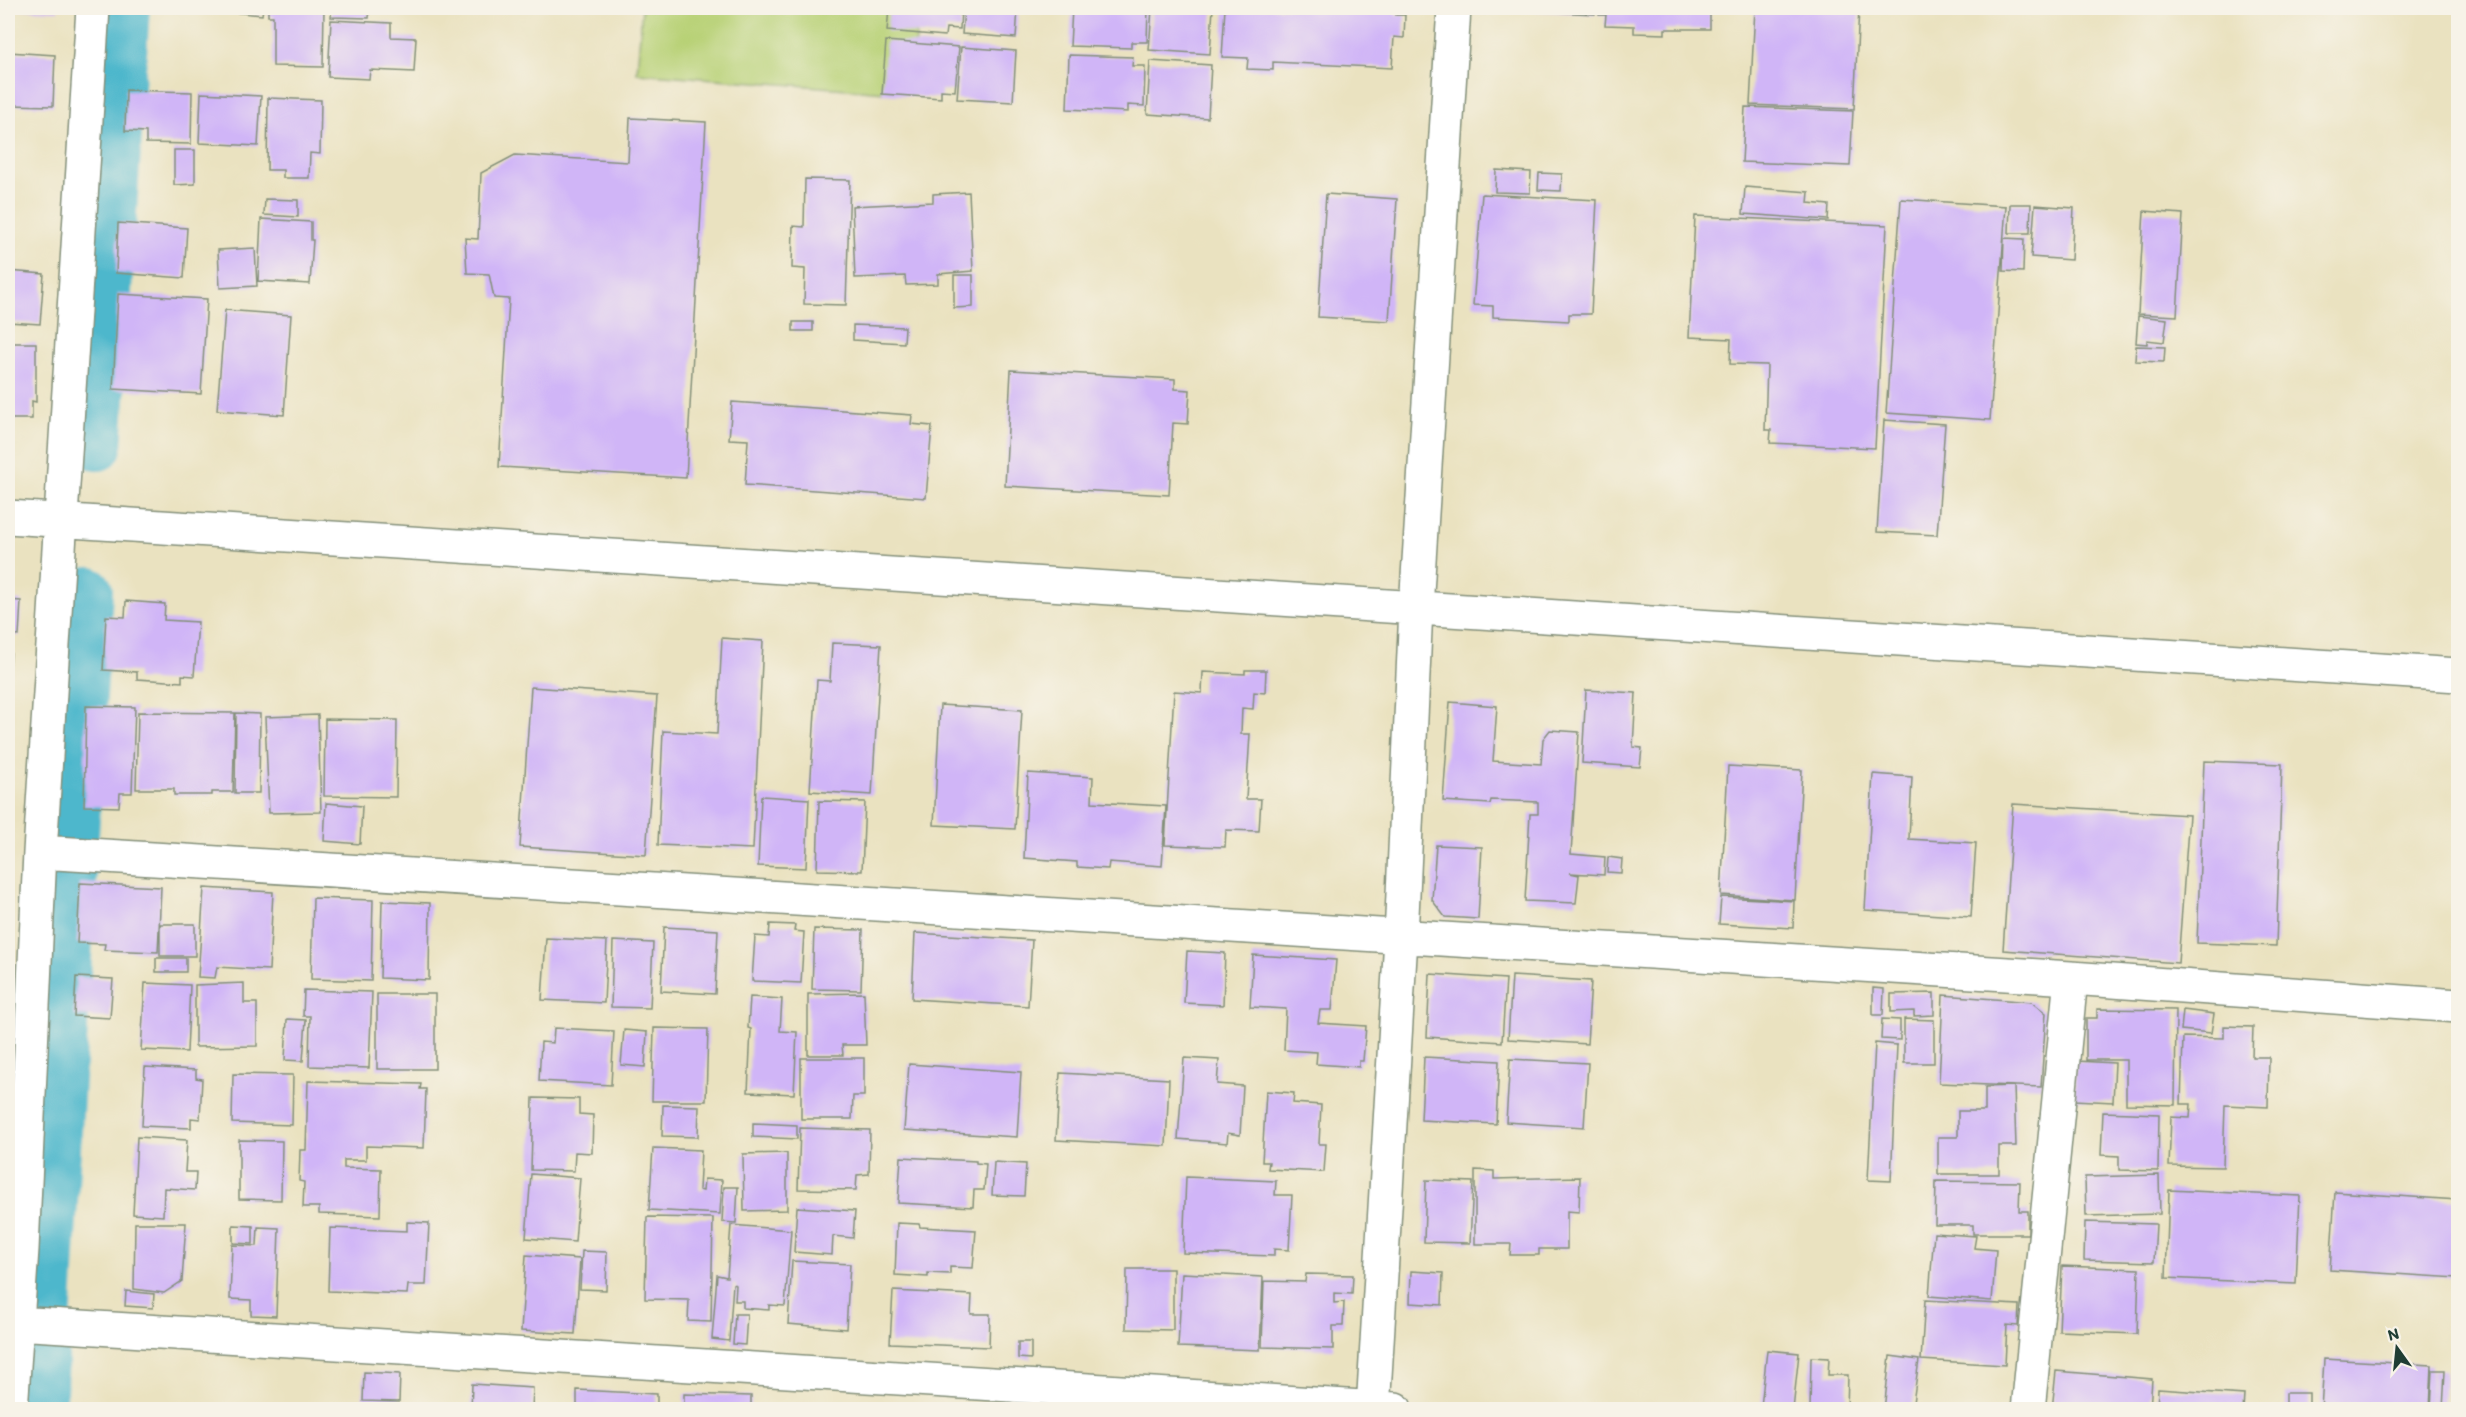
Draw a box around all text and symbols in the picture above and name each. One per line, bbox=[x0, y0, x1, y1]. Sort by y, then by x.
north arrow bbox=[2367, 1318, 2427, 1378]
text: N bbox=[2386, 1323, 2401, 1345]

